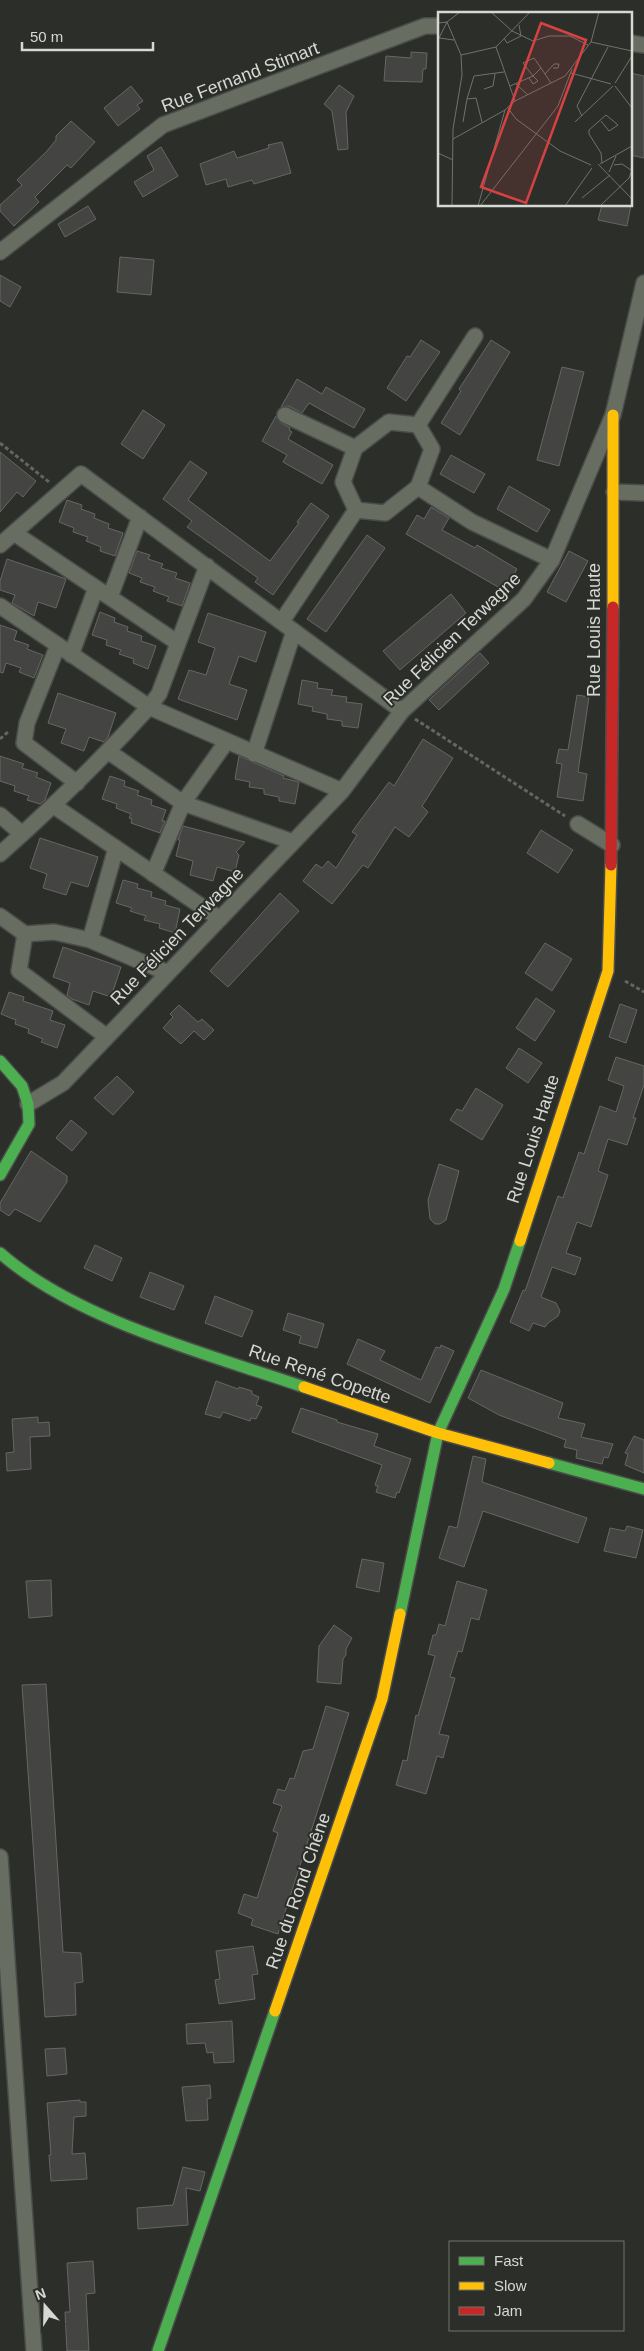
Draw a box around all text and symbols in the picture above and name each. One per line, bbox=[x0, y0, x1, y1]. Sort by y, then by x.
inset map bbox=[438, 12, 632, 206]
scale bar bbox=[22, 20, 154, 52]
text: 50 m bbox=[30, 28, 63, 45]
street label: Rue Fernand Stimart bbox=[158, 38, 322, 116]
street label: Rue Louis Haute bbox=[584, 563, 604, 697]
street label: Rue Félicien Terwagne bbox=[379, 568, 525, 710]
street label: Rue Félicien Terwagne bbox=[106, 863, 248, 1009]
street label: Rue Louis Haute bbox=[503, 1072, 563, 1206]
street label: Rue René Copette bbox=[246, 1340, 394, 1408]
street label: Rue du Rond Chêne bbox=[262, 1810, 334, 1972]
legend bbox=[449, 2241, 624, 2331]
text: Fast bbox=[494, 2252, 524, 2269]
text: Slow bbox=[494, 2277, 527, 2294]
north arrow bbox=[20, 2281, 70, 2331]
text: N bbox=[33, 2285, 48, 2303]
text: Jam bbox=[494, 2302, 522, 2319]

